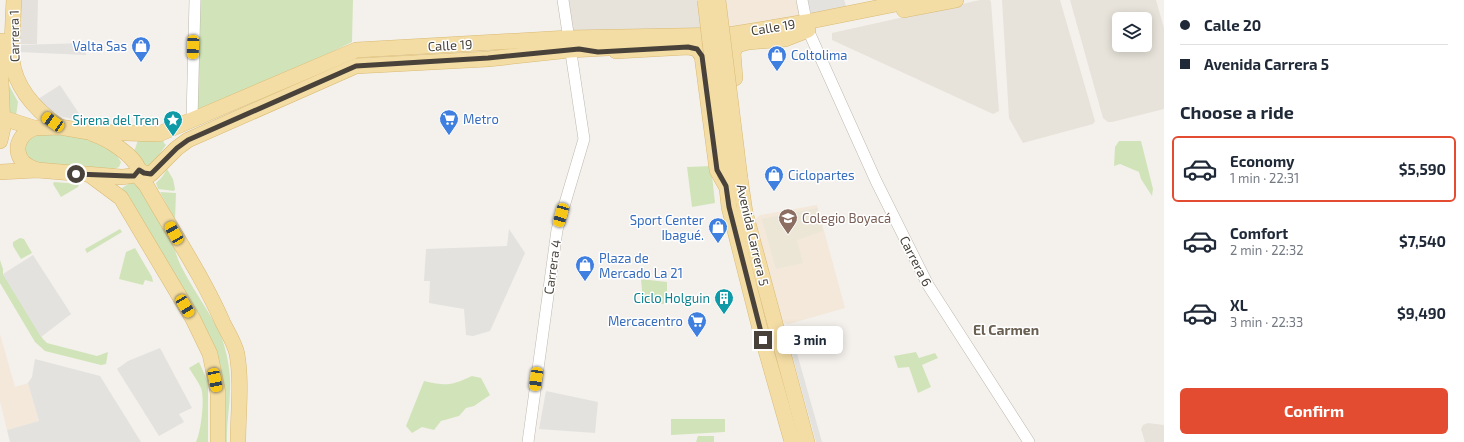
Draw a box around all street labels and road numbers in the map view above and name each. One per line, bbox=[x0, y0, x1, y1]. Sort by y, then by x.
street label: Carrera 1 bbox=[6, 10, 22, 62]
street label: Calle 19 bbox=[750, 16, 796, 38]
street label: Calle 19 bbox=[427, 36, 473, 54]
street label: Avenida Carrera 5 bbox=[734, 183, 772, 287]
street label: Carrera 6 bbox=[897, 233, 935, 289]
street label: Carrera 4 bbox=[540, 239, 564, 295]

